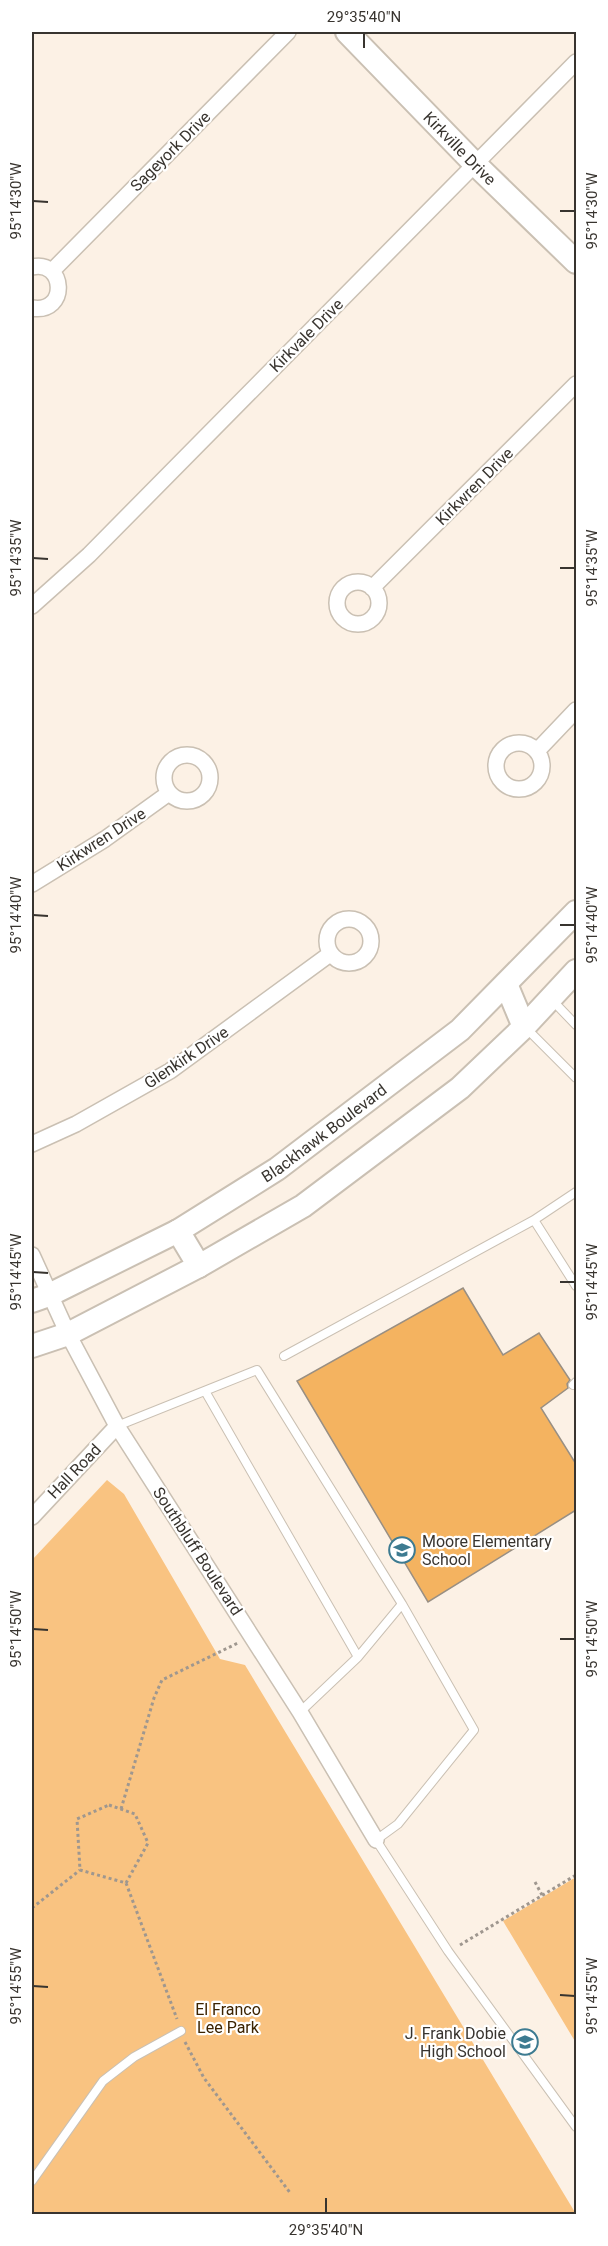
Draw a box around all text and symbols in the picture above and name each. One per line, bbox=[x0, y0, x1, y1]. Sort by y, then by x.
text: 29°35'40"N bbox=[327, 8, 401, 26]
street label: Sageyork Drive bbox=[126, 107, 214, 195]
street label: Kirkville Drive bbox=[419, 108, 500, 189]
text: 95°14'30"W bbox=[7, 163, 25, 239]
text: 95°14'30"W bbox=[583, 173, 601, 249]
street label: Kirkvale Drive bbox=[266, 295, 347, 376]
street label: Kirkwren Drive bbox=[432, 444, 517, 529]
text: 95°14'35"W bbox=[7, 520, 25, 596]
text: 95°14'35"W bbox=[583, 530, 601, 606]
street label: Kirkwren Drive bbox=[53, 804, 149, 875]
text: 95°14'40"W bbox=[7, 877, 25, 953]
text: 95°14'40"W bbox=[583, 887, 601, 963]
street label: Glenkirk Drive bbox=[141, 1022, 232, 1093]
street label: Blackhawk Boulevard bbox=[258, 1080, 390, 1186]
text: 95°14'45"W bbox=[7, 1234, 25, 1310]
text: 95°14'45"W bbox=[583, 1244, 601, 1320]
street label: Hall Road bbox=[44, 1440, 105, 1503]
street label: Southbluff Boulevard bbox=[149, 1484, 246, 1619]
place label: Moore Elementary School bbox=[422, 1532, 552, 1569]
school or university icon: Moore Elementary School bbox=[387, 1535, 417, 1565]
text: 95°14'50"W bbox=[7, 1591, 25, 1667]
text: 95°14'50"W bbox=[583, 1601, 601, 1677]
text: 95°14'55"W bbox=[7, 1948, 25, 2024]
text: 95°14'55"W bbox=[583, 1958, 601, 2034]
park label: El Franco Lee Park bbox=[195, 2000, 261, 2037]
place label: J. Frank Dobie High School bbox=[405, 2024, 506, 2061]
school or university icon: J. Frank Dobie High School bbox=[510, 2027, 540, 2057]
text: 29°35'40"N bbox=[289, 2221, 363, 2239]

